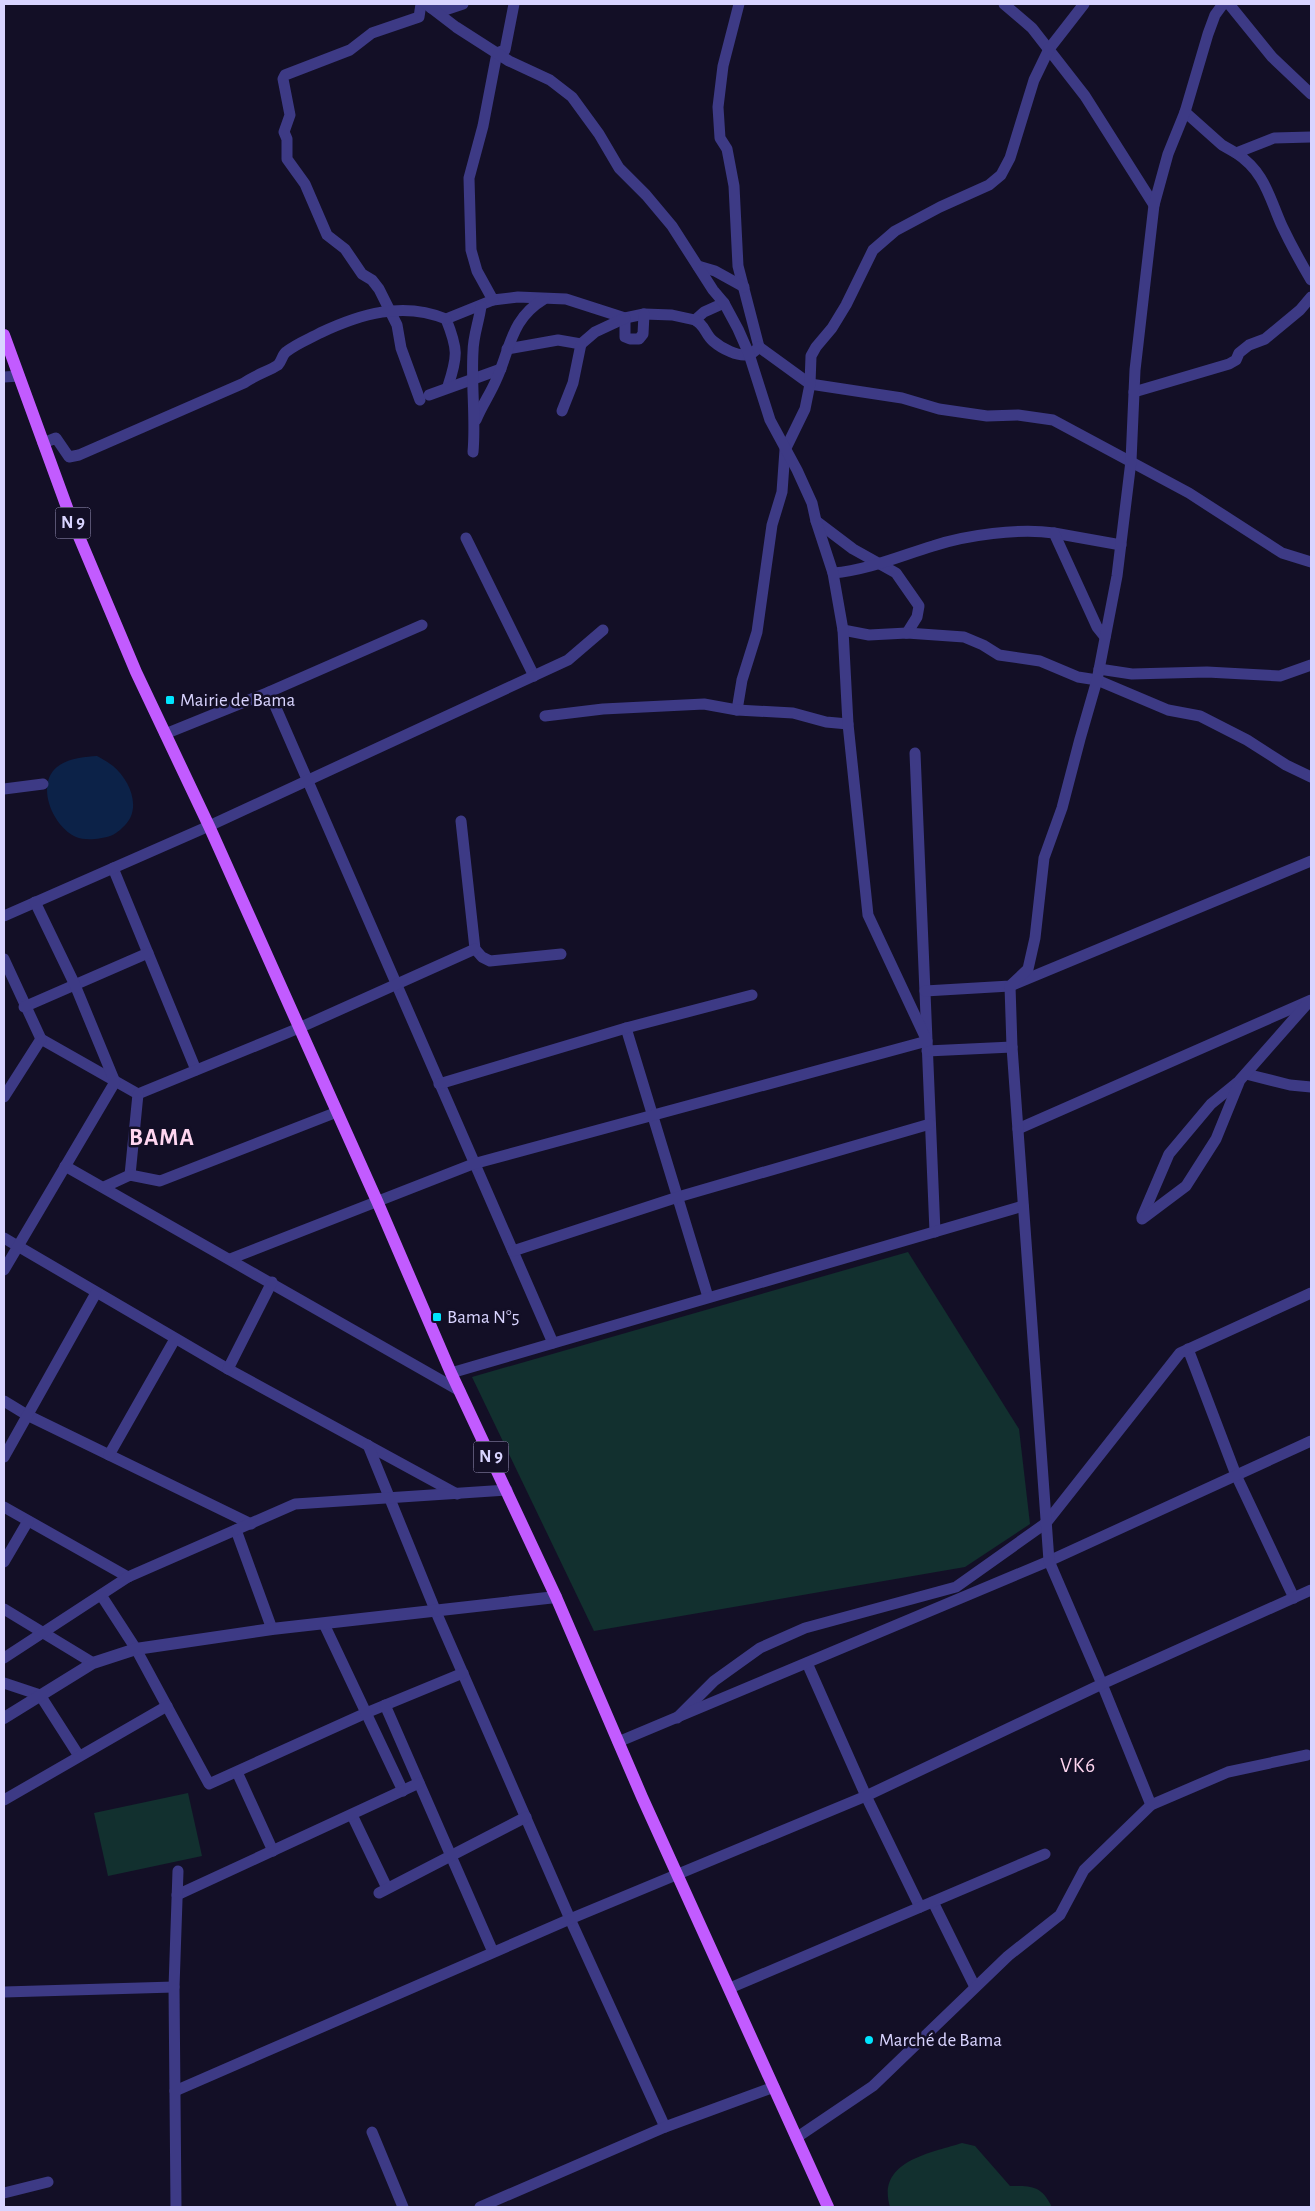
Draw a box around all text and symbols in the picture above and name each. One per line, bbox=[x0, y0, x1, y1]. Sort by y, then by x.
road number: N 9 bbox=[56, 508, 90, 538]
place label: Mairie de Bama bbox=[180, 691, 296, 710]
marker: Mairie de Bama bbox=[164, 694, 176, 706]
district label: BAMA bbox=[129, 1126, 195, 1150]
place label: Bama N°5 bbox=[447, 1308, 519, 1327]
marker: Bama N°5 bbox=[431, 1311, 443, 1323]
road number: N 9 bbox=[474, 1441, 508, 1472]
district label: VK6 bbox=[1060, 1755, 1096, 1776]
place label: Marché de Bama bbox=[879, 2031, 1002, 2050]
marker: Marché de Bama bbox=[863, 2034, 875, 2046]

